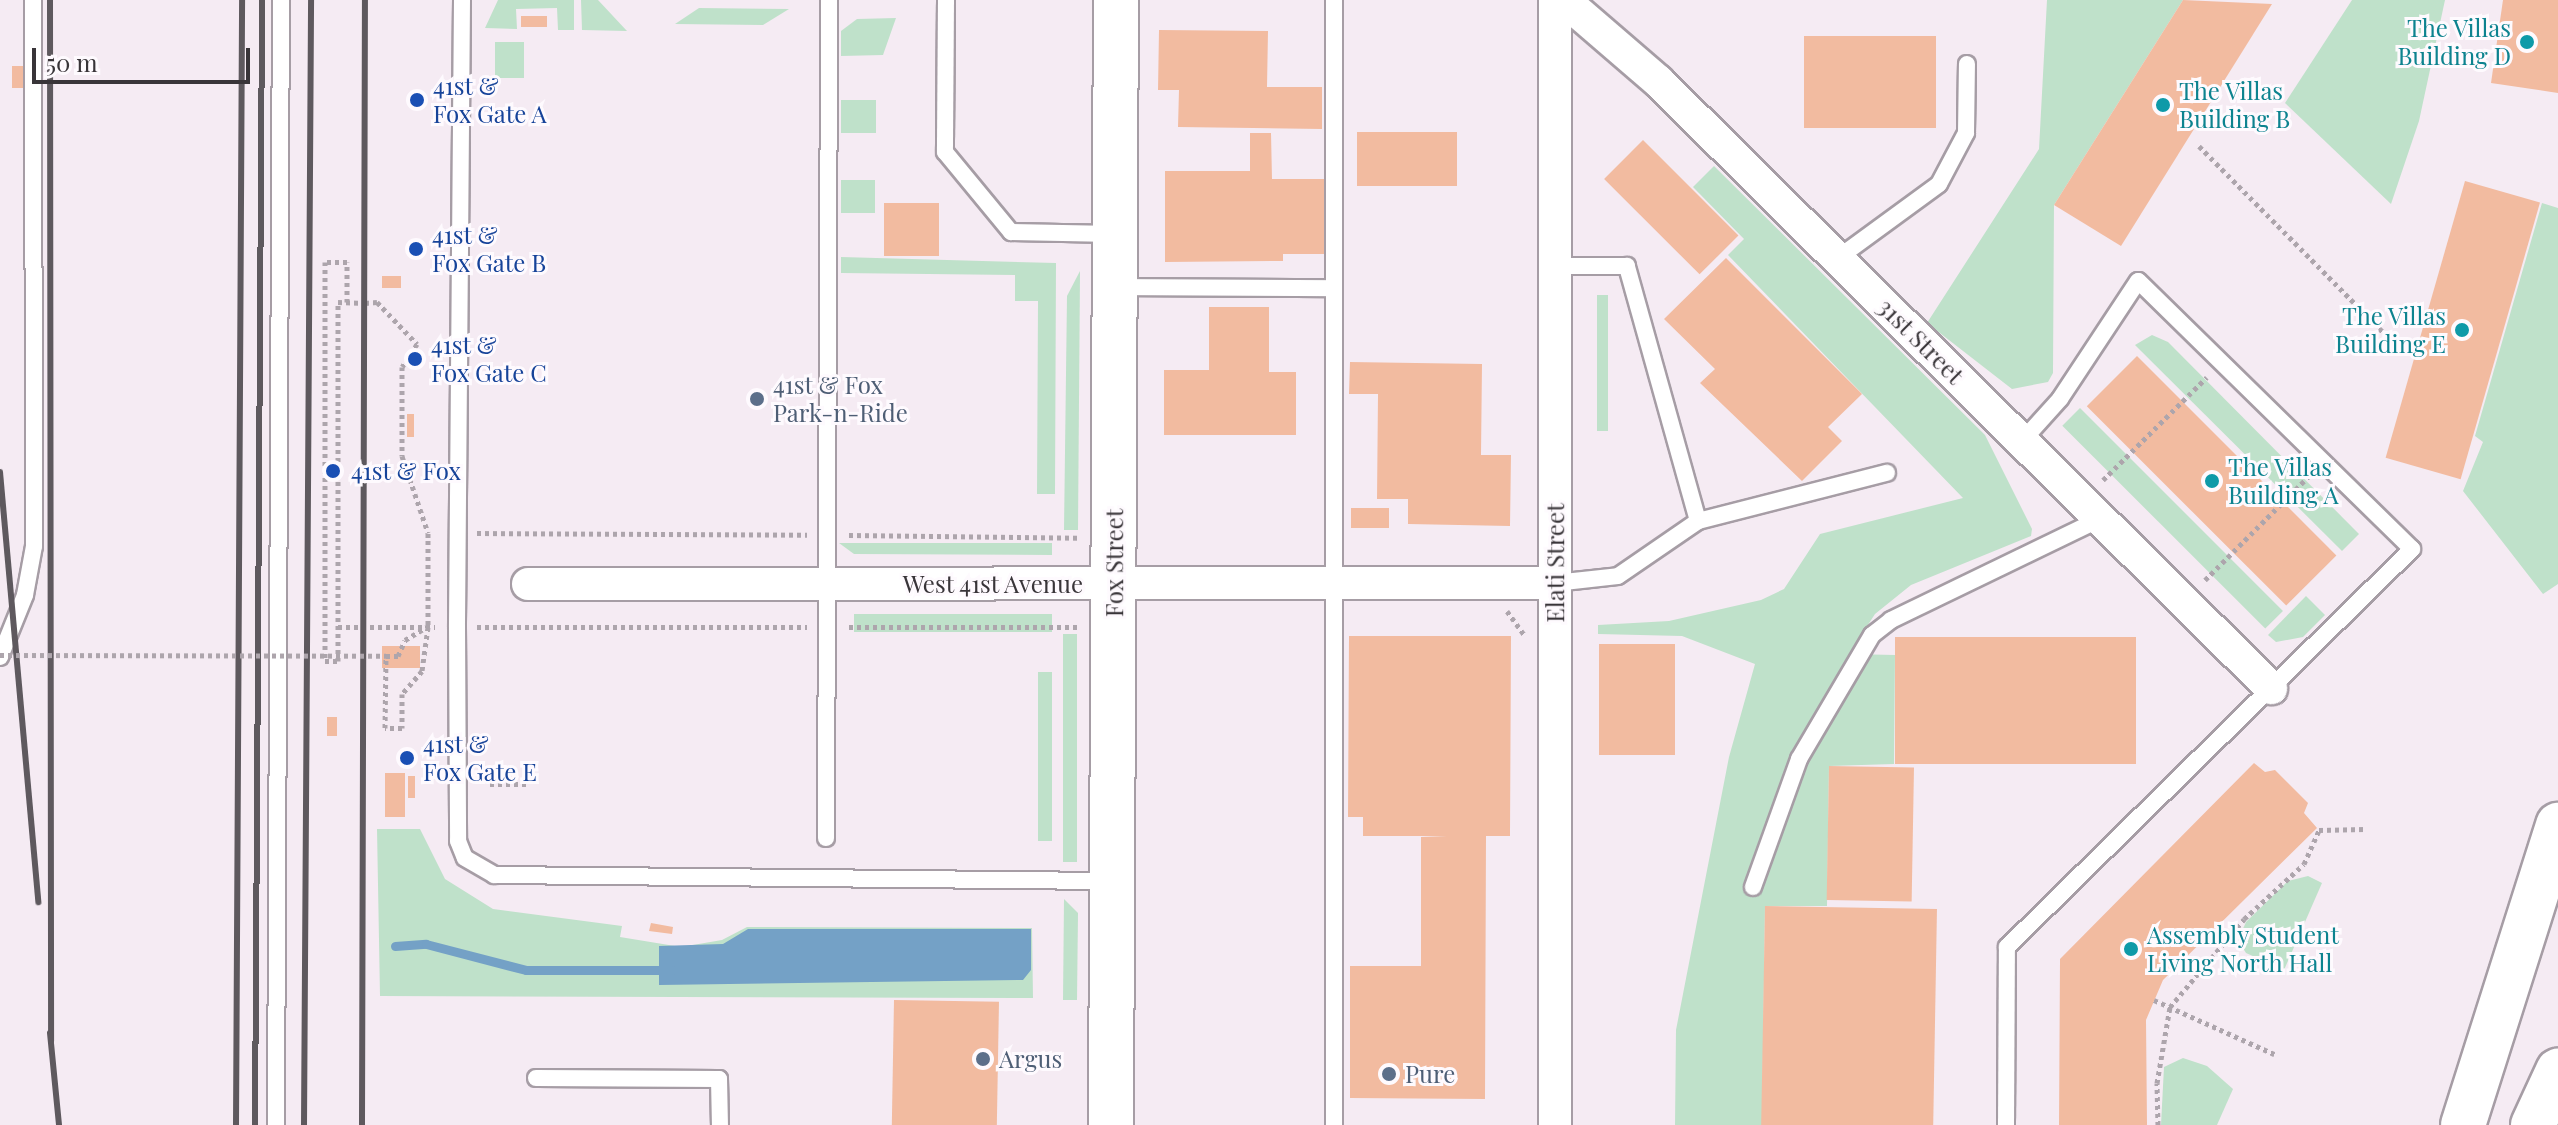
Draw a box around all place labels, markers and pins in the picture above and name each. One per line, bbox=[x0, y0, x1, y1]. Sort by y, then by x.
place label: The Villas Building D bbox=[2397, 14, 2511, 70]
marker: The Villas Building D bbox=[2518, 33, 2536, 51]
place label: 41st & Fox Gate A bbox=[433, 72, 548, 128]
place label: The Villas Building B bbox=[2179, 77, 2290, 133]
marker: 41st & Fox Gate A bbox=[408, 91, 426, 109]
marker: The Villas Building B bbox=[2154, 96, 2172, 114]
place label: 41st & Fox Gate B bbox=[432, 221, 547, 277]
marker: 41st & Fox Gate B bbox=[407, 240, 425, 258]
place label: The Villas Building E bbox=[2335, 302, 2446, 358]
marker: The Villas Building E bbox=[2453, 321, 2471, 339]
place label: 41st & Fox Gate C bbox=[431, 331, 547, 387]
marker: 41st & Fox Gate C bbox=[406, 350, 424, 368]
place label: 41st & Fox Park-n-Ride bbox=[773, 371, 908, 427]
marker: 41st & Fox Park-n-Ride bbox=[748, 390, 766, 408]
place label: The Villas Building A bbox=[2228, 453, 2339, 509]
place label: 41st & Fox bbox=[351, 457, 461, 485]
marker: 41st & Fox bbox=[322, 460, 344, 482]
marker: The Villas Building A bbox=[2203, 472, 2221, 490]
place label: 41st & Fox Gate E bbox=[423, 730, 537, 786]
marker: 41st & Fox Gate E bbox=[398, 749, 416, 767]
place label: Assembly Student Living North Hall bbox=[2147, 921, 2340, 977]
marker: Assembly Student Living North Hall bbox=[2122, 940, 2140, 958]
place label: Argus bbox=[999, 1045, 1062, 1073]
marker: Argus bbox=[974, 1050, 992, 1068]
place label: Pure bbox=[1405, 1060, 1455, 1088]
marker: Pure bbox=[1380, 1065, 1398, 1083]

